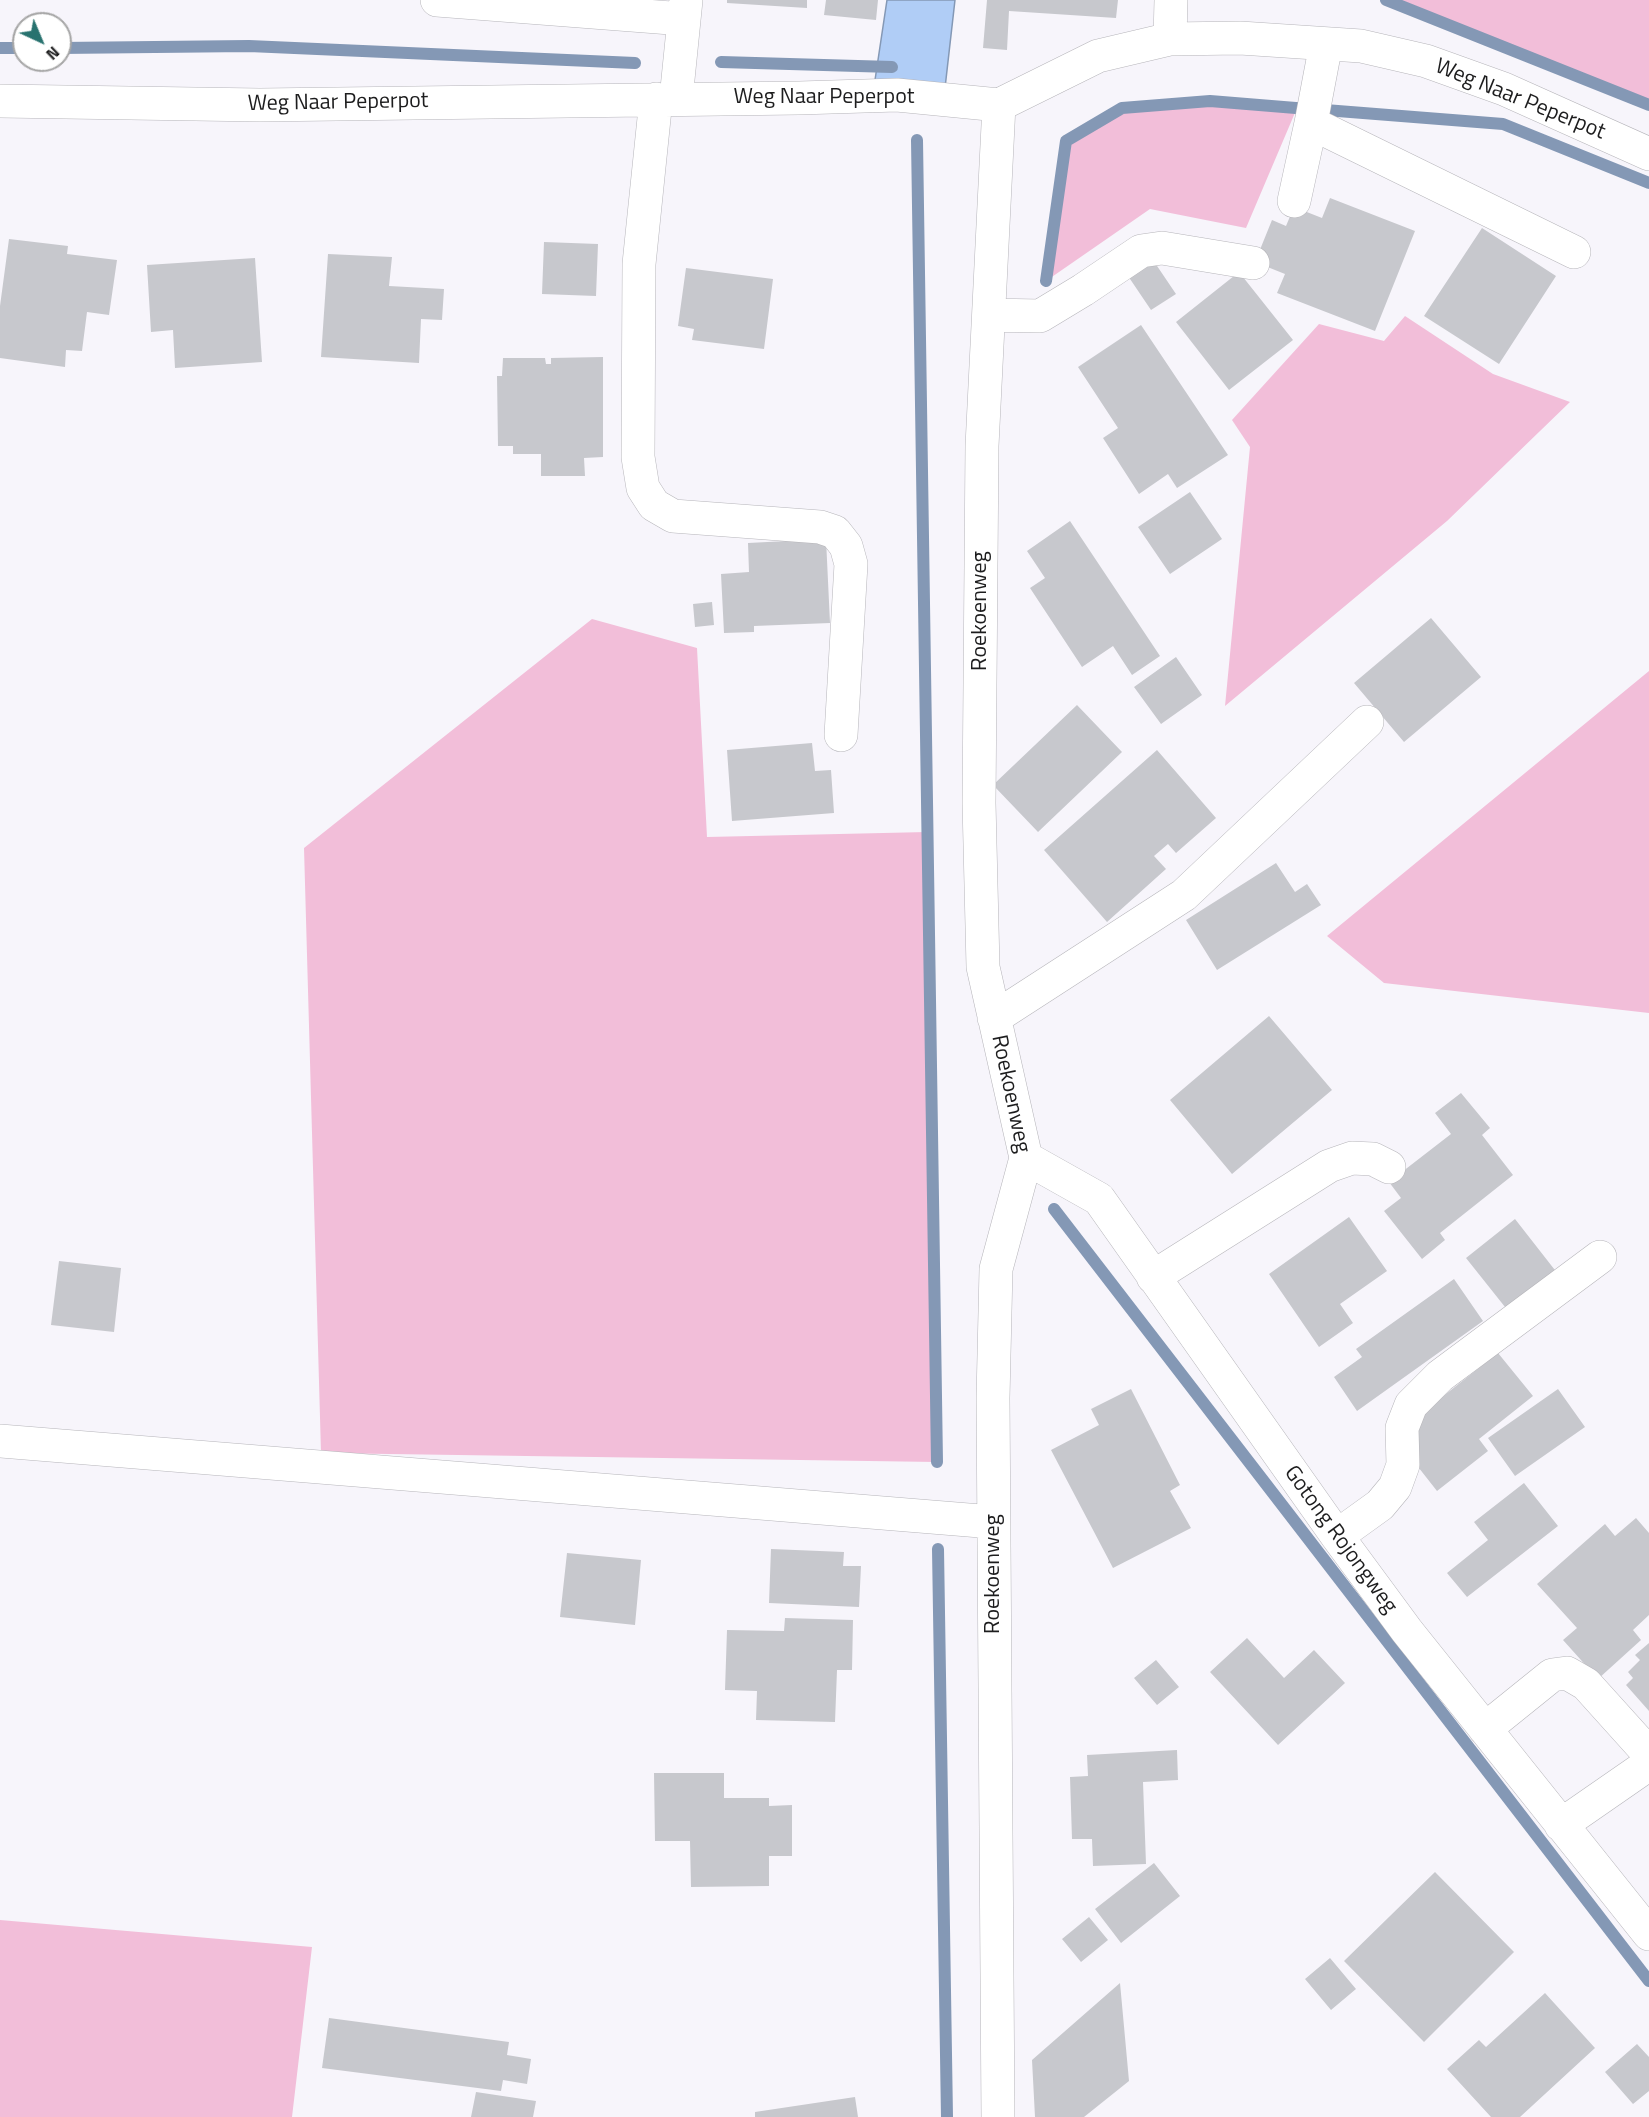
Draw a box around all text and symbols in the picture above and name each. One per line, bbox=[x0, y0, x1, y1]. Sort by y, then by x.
north arrow bbox=[12, 12, 72, 72]
text: N bbox=[41, 41, 65, 66]
street label: Weg Naar Peperpot bbox=[1431, 54, 1609, 146]
street label: Weg Naar Peperpot bbox=[734, 85, 914, 111]
street label: Weg Naar Peperpot bbox=[247, 88, 429, 118]
street label: Roekoenweg bbox=[968, 551, 994, 671]
street label: Roekoenweg bbox=[985, 1033, 1035, 1155]
street label: Gotong Rojongweg bbox=[1278, 1461, 1402, 1619]
street label: Roekoenweg bbox=[981, 1514, 1007, 1634]

